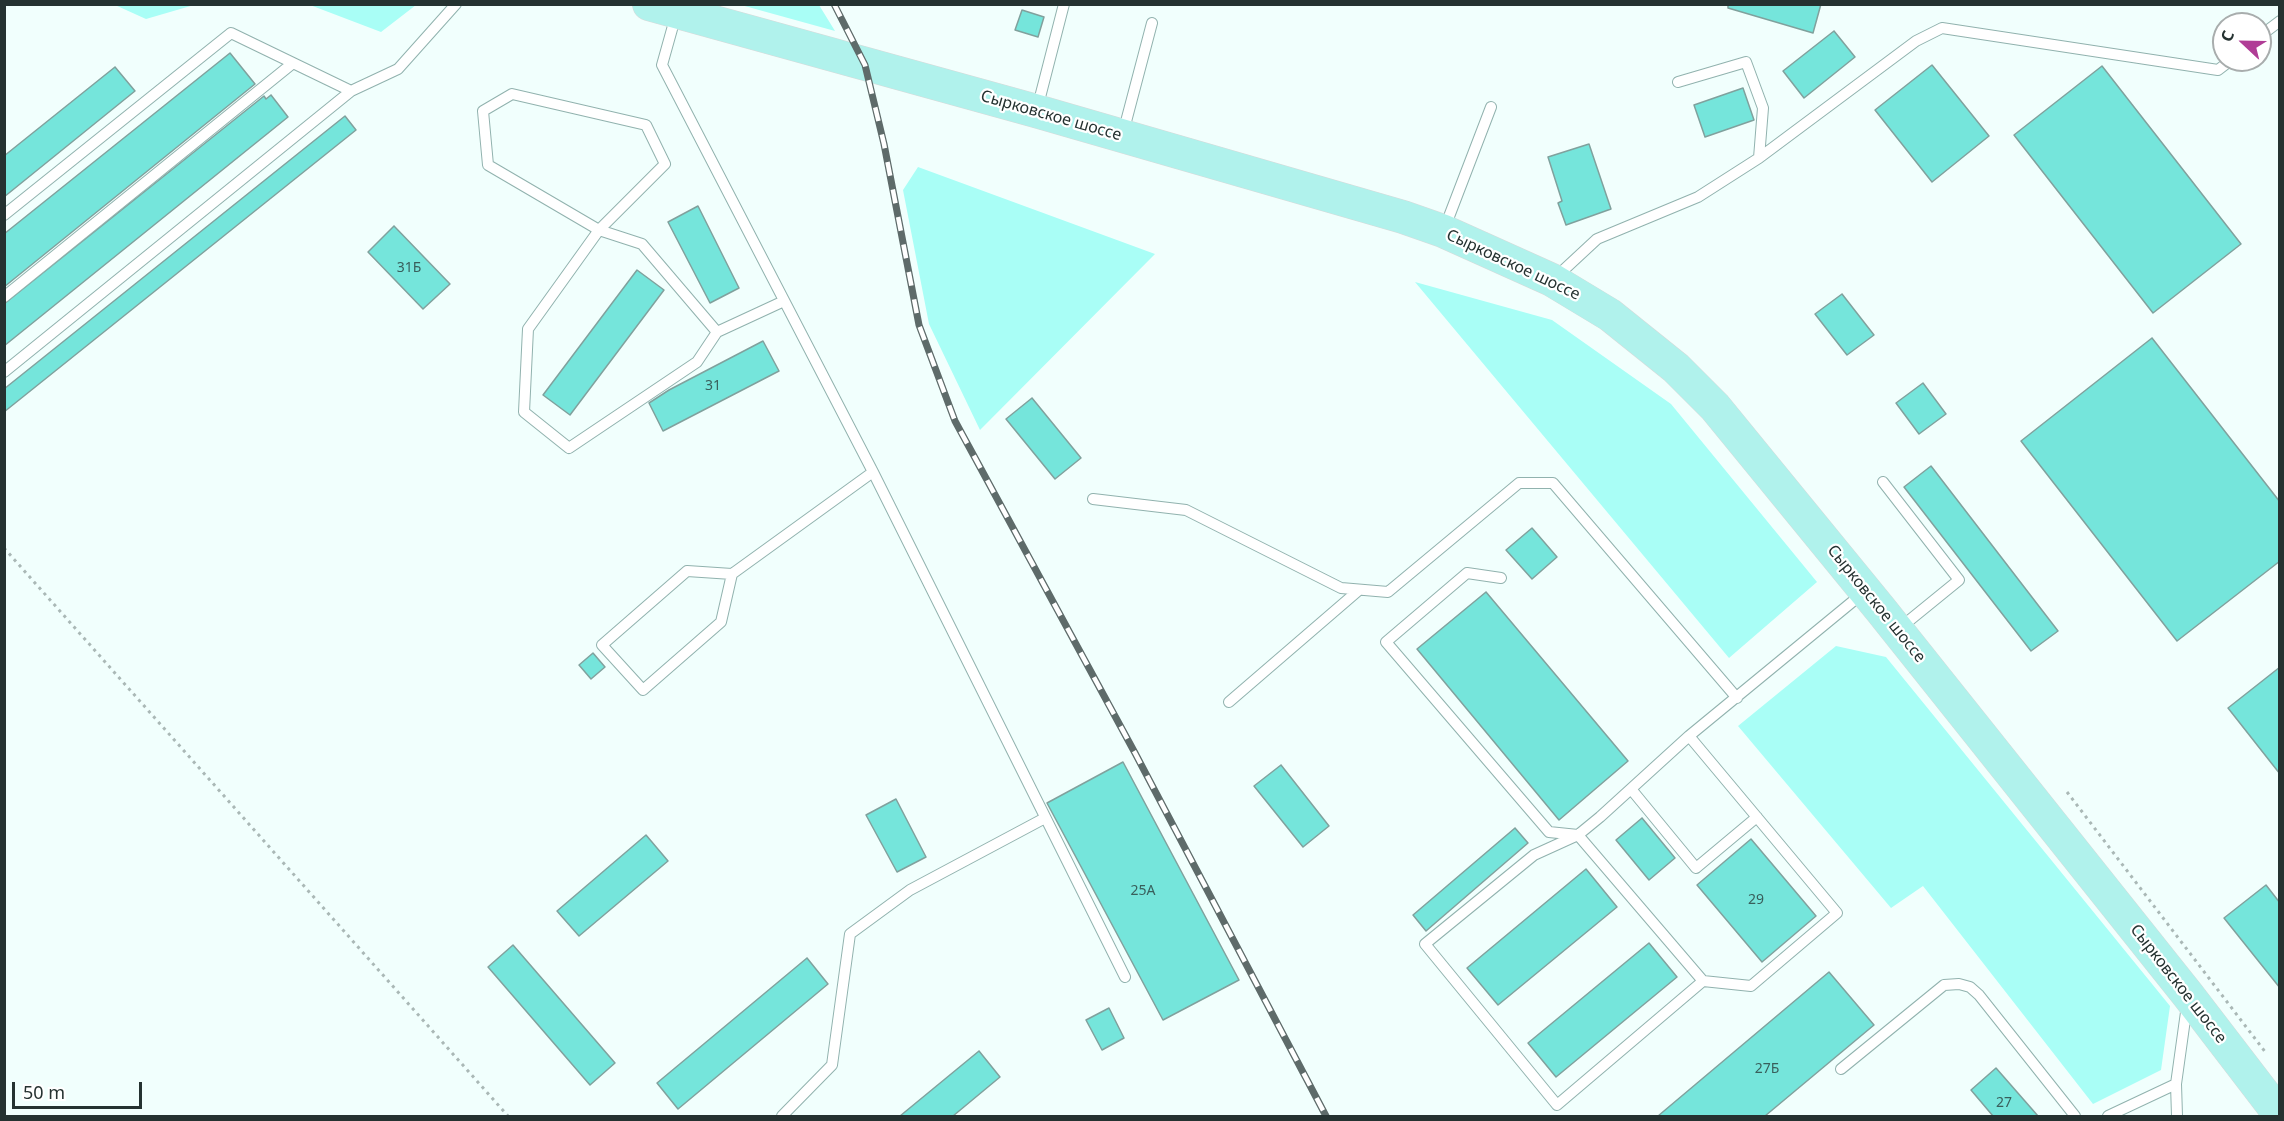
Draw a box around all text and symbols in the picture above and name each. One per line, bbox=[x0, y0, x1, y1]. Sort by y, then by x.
north arrow bbox=[2212, 12, 2272, 72]
text: С bbox=[2215, 27, 2239, 45]
street label: Сырковское шоссе bbox=[978, 87, 1124, 145]
street label: Сырковское шоссе bbox=[1443, 226, 1583, 304]
house number: 31Б bbox=[397, 260, 421, 276]
house number: 31 bbox=[705, 378, 721, 394]
street label: Сырковское шоссе bbox=[1823, 541, 1929, 667]
house number: 25А bbox=[1131, 883, 1155, 899]
house number: 29 bbox=[1748, 892, 1764, 908]
street label: Сырковское шоссе bbox=[2126, 921, 2230, 1047]
house number: 27Б bbox=[1755, 1061, 1779, 1077]
scale bar bbox=[15, 1070, 146, 1108]
text: 50 m bbox=[23, 1080, 65, 1104]
house number: 27 bbox=[1996, 1095, 2012, 1111]

